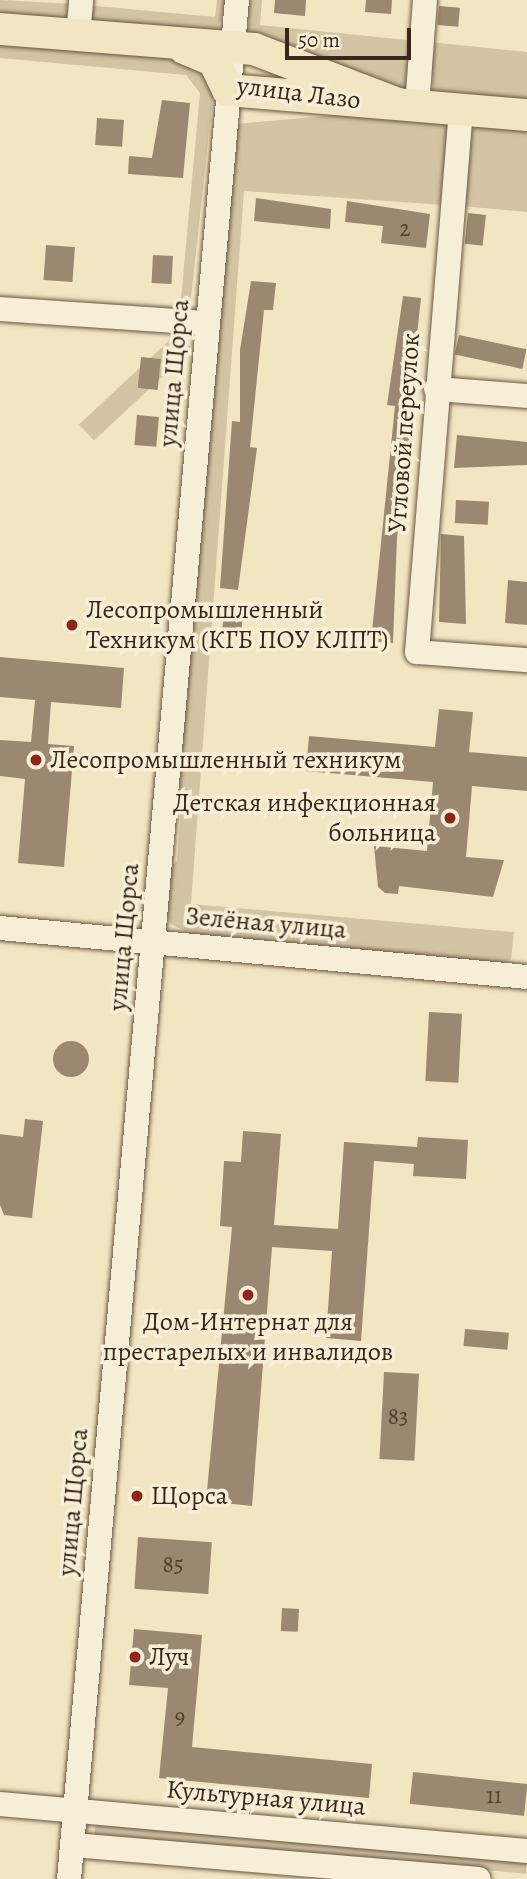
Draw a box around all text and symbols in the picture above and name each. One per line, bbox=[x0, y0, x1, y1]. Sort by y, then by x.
scale bar bbox=[289, 14, 415, 58]
text: 50 m bbox=[298, 26, 340, 54]
street label: улица Лазо bbox=[235, 70, 363, 116]
house number: 2 bbox=[400, 215, 410, 243]
street label: улица Щорса bbox=[152, 298, 196, 448]
street label: Угловой переулок bbox=[381, 332, 427, 534]
place label: Лесопромышленный Техникум (КГБ ПОУ КЛПТ) bbox=[86, 594, 388, 656]
marker: Лесопромышленный Техникум (КГБ ПОУ КЛПТ) bbox=[64, 617, 80, 633]
place label: Лесопромышленный техникум bbox=[50, 744, 401, 776]
marker: Лесопромышленный техникум bbox=[28, 752, 44, 768]
place label: Детская инфекционная больница bbox=[173, 787, 436, 848]
marker: Детская инфекционная больница bbox=[442, 810, 458, 826]
street label: улица Щорса bbox=[102, 862, 146, 1012]
street label: Зелёная улица bbox=[184, 900, 348, 946]
marker: Дом-Интернат для престарелых и инвалидов bbox=[240, 1287, 256, 1303]
place label: Дом-Интернат для престарелых и инвалидов bbox=[103, 1306, 393, 1368]
house number: 83 bbox=[388, 1403, 408, 1431]
street label: улица Щорса bbox=[51, 1427, 95, 1577]
place label: Щорса bbox=[151, 1480, 228, 1512]
marker: Щорса bbox=[129, 1488, 145, 1504]
house number: 85 bbox=[162, 1551, 184, 1579]
place label: Луч bbox=[149, 1641, 189, 1673]
marker: Луч bbox=[127, 1649, 143, 1665]
house number: 9 bbox=[175, 1703, 185, 1731]
street label: Культурная улица bbox=[165, 1774, 367, 1822]
house number: 11 bbox=[486, 1782, 502, 1810]

